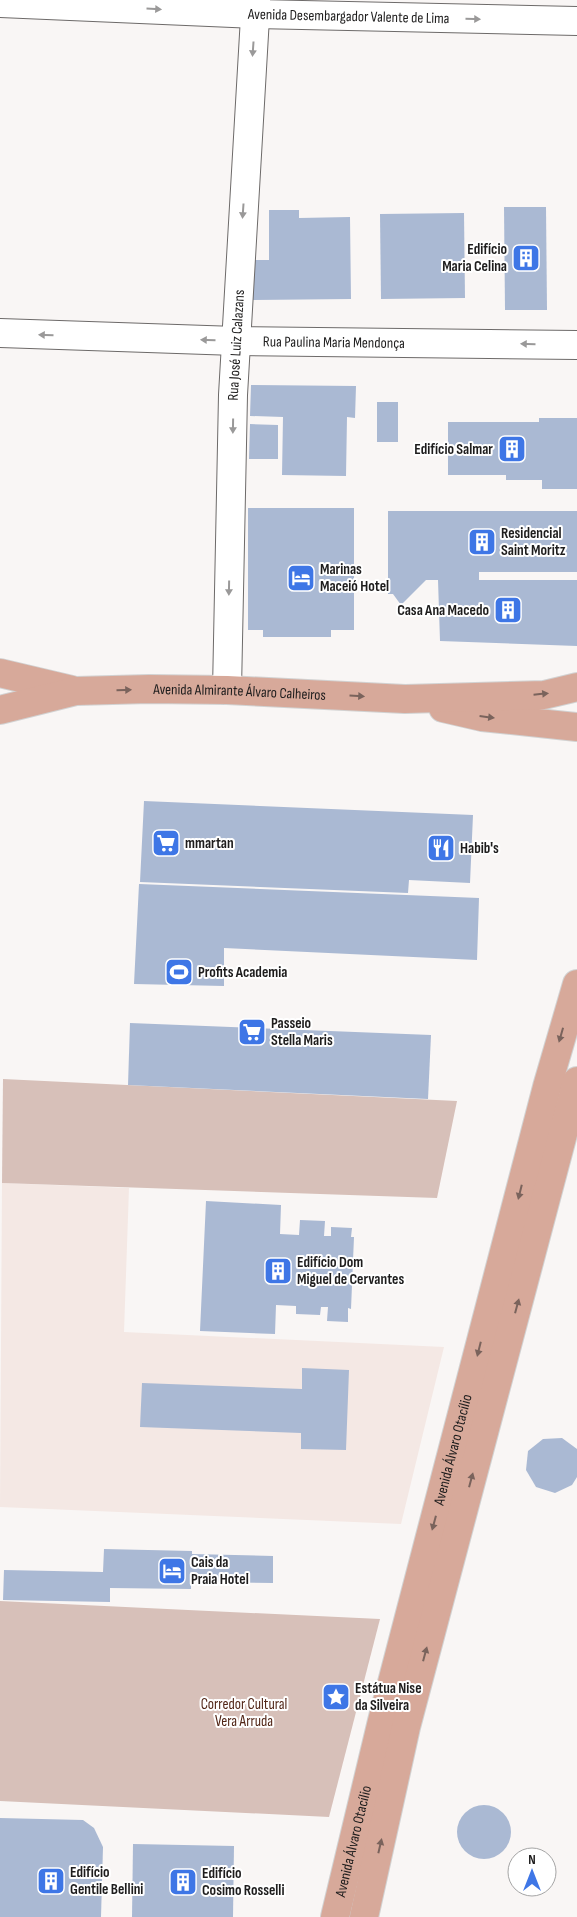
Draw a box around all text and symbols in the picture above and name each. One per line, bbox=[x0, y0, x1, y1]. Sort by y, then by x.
street label: Avenida Desembargador Valente de Lima bbox=[247, 5, 450, 28]
one-way arrow bbox=[146, 6, 162, 14]
one-way arrow bbox=[466, 15, 482, 23]
one-way arrow bbox=[249, 41, 257, 57]
one-way arrow bbox=[238, 203, 246, 219]
place label: Edifício Maria Celina bbox=[442, 240, 507, 276]
building icon: Edifício Maria Celina bbox=[511, 243, 541, 273]
street label: Rua José Luiz Calazans bbox=[224, 289, 249, 401]
one-way arrow bbox=[38, 330, 54, 338]
street label: Rua Paulina Maria Mendonça bbox=[263, 332, 405, 353]
one-way arrow bbox=[200, 335, 216, 343]
one-way arrow bbox=[520, 340, 536, 348]
one-way arrow bbox=[228, 418, 236, 434]
building icon: Edifício Salmar bbox=[497, 434, 527, 464]
place label: Edifício Salmar bbox=[414, 440, 493, 459]
place label: Residencial Saint Moritz bbox=[501, 524, 566, 560]
building icon: Residencial Saint Moritz bbox=[467, 527, 497, 557]
place label: Marinas Maceió Hotel bbox=[320, 560, 389, 596]
hotel icon: Marinas Maceió Hotel bbox=[286, 563, 316, 593]
one-way arrow bbox=[225, 580, 233, 596]
building icon: Casa Ana Macedo bbox=[493, 595, 523, 625]
place label: Casa Ana Macedo bbox=[397, 601, 489, 620]
street label: Avenida Almirante Álvaro Calheiros bbox=[152, 680, 326, 705]
one-way arrow bbox=[117, 685, 133, 693]
one-way arrow bbox=[534, 690, 550, 698]
one-way arrow bbox=[349, 693, 365, 701]
one-way arrow bbox=[479, 713, 495, 721]
supermarket icon: mmartan bbox=[151, 828, 181, 858]
restaurant icon: Habib's bbox=[426, 833, 456, 863]
place label: mmartan bbox=[185, 834, 234, 853]
place label: Habib's bbox=[460, 839, 499, 858]
sports icon: Profits Academia bbox=[164, 957, 194, 987]
place label: Profits Academia bbox=[198, 963, 287, 982]
place label: Passeio Stella Maris bbox=[271, 1014, 333, 1050]
supermarket icon: Passeio Stella Maris bbox=[237, 1017, 267, 1047]
one-way arrow bbox=[557, 1027, 565, 1042]
one-way arrow bbox=[516, 1184, 524, 1199]
place label: Edifício Dom Miguel de Cervantes bbox=[297, 1253, 404, 1289]
building icon: Edifício Dom Miguel de Cervantes bbox=[263, 1256, 293, 1286]
one-way arrow bbox=[514, 1298, 522, 1313]
one-way arrow bbox=[475, 1342, 483, 1357]
street label: Avenida Álvaro Otacílio bbox=[429, 1392, 477, 1508]
one-way arrow bbox=[468, 1472, 476, 1487]
one-way arrow bbox=[430, 1516, 438, 1531]
place label: Cais da Praia Hotel bbox=[191, 1553, 249, 1589]
hotel icon: Cais da Praia Hotel bbox=[157, 1556, 187, 1586]
one-way arrow bbox=[421, 1646, 429, 1661]
place label: Estátua Nise da Silveira bbox=[355, 1679, 422, 1715]
place icon: Estátua Nise da Silveira bbox=[321, 1682, 351, 1712]
park label: Corredor Cultural Vera Arruda bbox=[201, 1695, 287, 1731]
street label: Avenida Álvaro Otacílio bbox=[331, 1784, 376, 1900]
one-way arrow bbox=[376, 1838, 384, 1853]
north arrow bbox=[507, 1847, 557, 1897]
text: N bbox=[528, 1851, 536, 1868]
place label: Edifício Gentile Bellini bbox=[70, 1863, 143, 1899]
place label: Edifício Cosimo Rosselli bbox=[202, 1864, 285, 1900]
building icon: Edifício Gentile Bellini bbox=[36, 1866, 66, 1896]
building icon: Edifício Cosimo Rosselli bbox=[168, 1867, 198, 1897]

